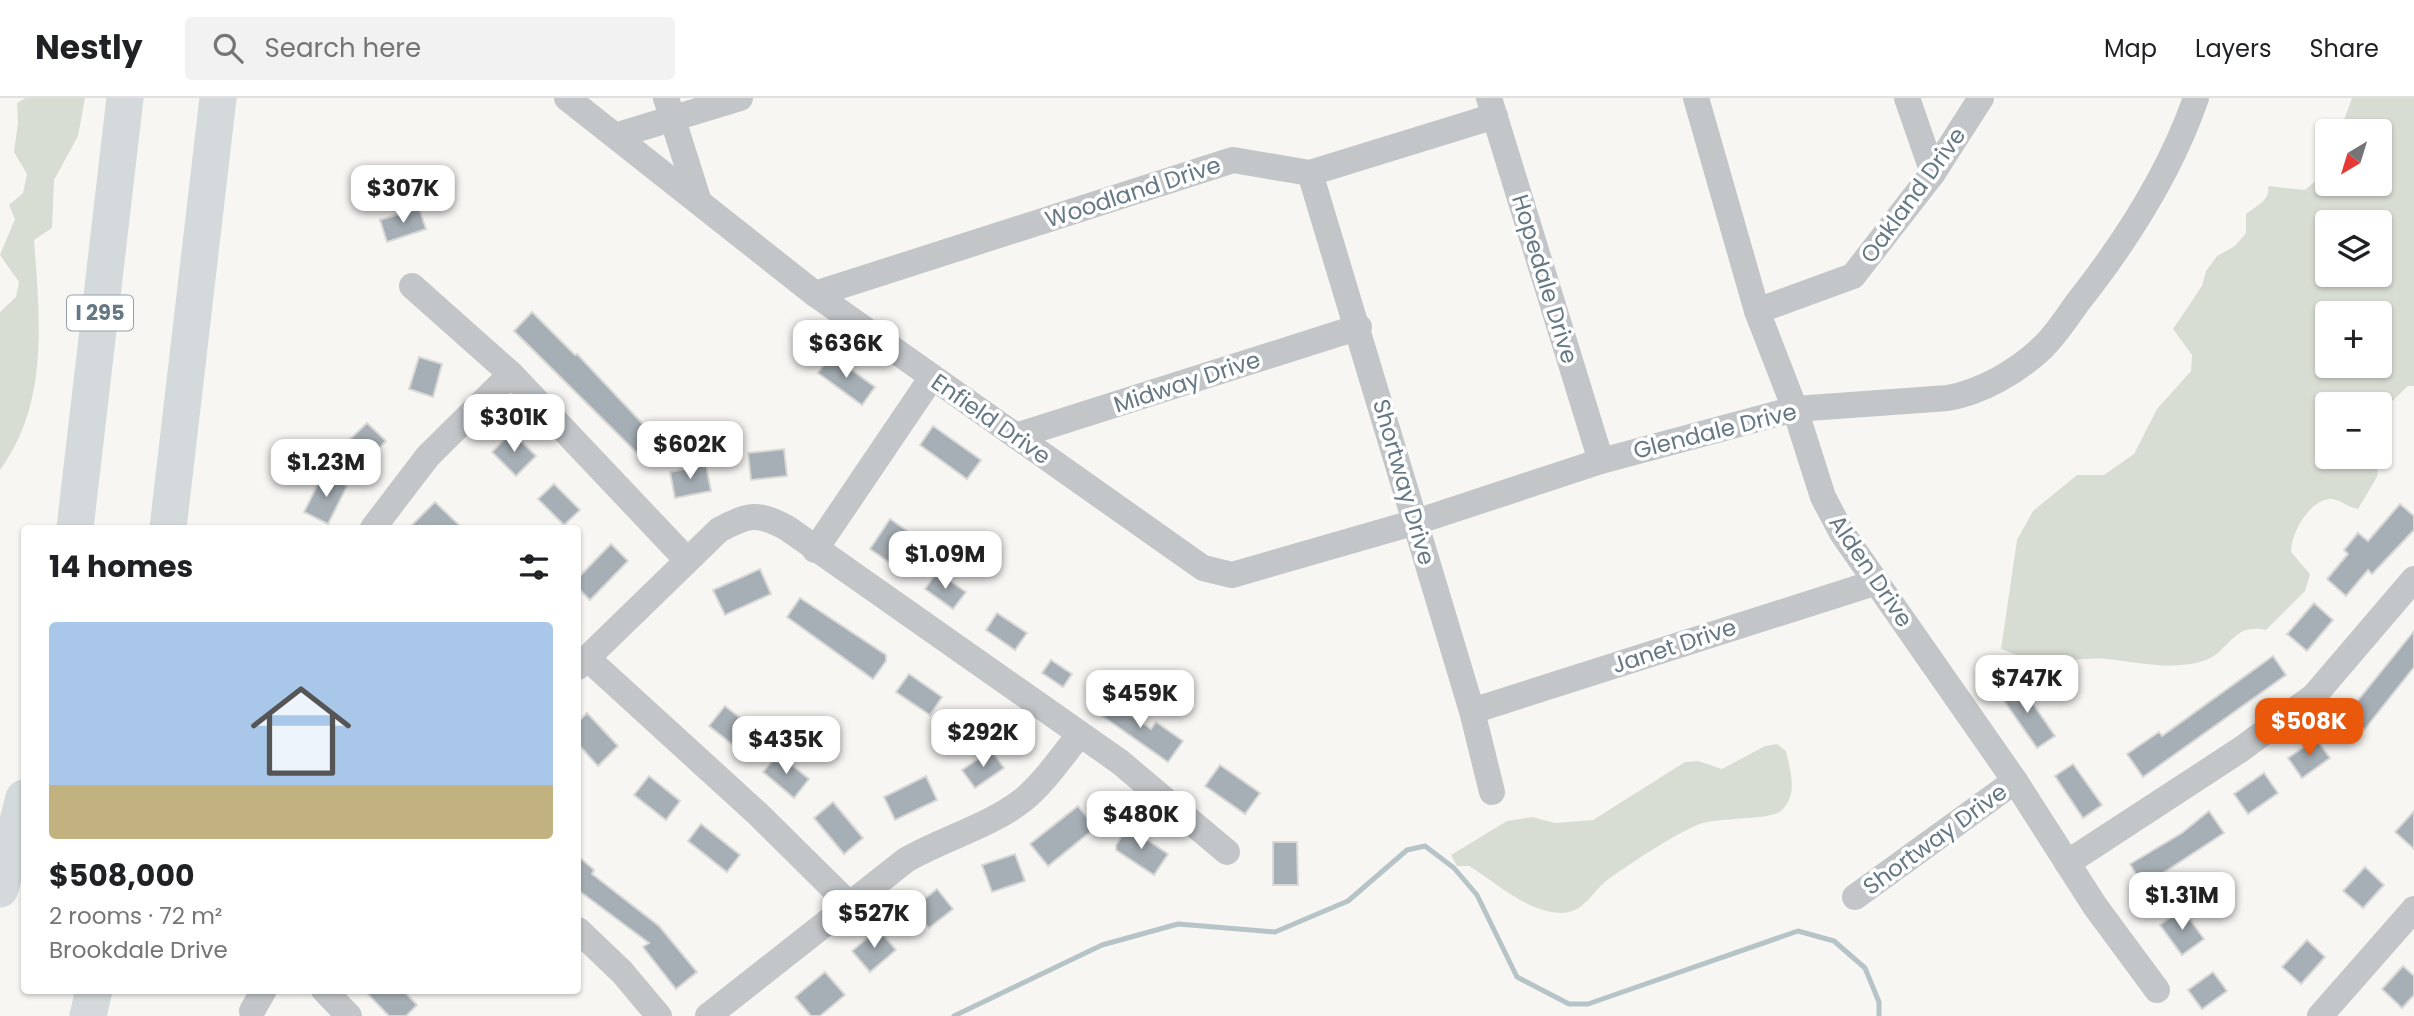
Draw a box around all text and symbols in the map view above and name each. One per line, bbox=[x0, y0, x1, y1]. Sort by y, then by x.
search box bbox=[185, 17, 675, 80]
text: Nestly bbox=[35, 24, 143, 71]
icon: search bbox=[209, 29, 247, 67]
text: Search here bbox=[265, 30, 421, 66]
text: Map bbox=[2104, 32, 2157, 65]
text: Layers bbox=[2195, 32, 2271, 65]
text: Share bbox=[2309, 32, 2379, 65]
north arrow bbox=[2315, 119, 2392, 196]
map controls bbox=[2315, 119, 2392, 469]
street label: Oakland Drive bbox=[1853, 121, 1973, 269]
street label: Woodland Drive bbox=[1041, 149, 1225, 235]
pin: $307K bbox=[354, 166, 452, 225]
text: $307K bbox=[367, 172, 439, 204]
street label: Hopedale Drive bbox=[1504, 191, 1586, 367]
button: layers bbox=[2315, 210, 2392, 287]
road number: I 295 bbox=[67, 296, 133, 330]
button: + bbox=[2315, 301, 2392, 378]
pin: $636K bbox=[797, 320, 895, 380]
text: $636K bbox=[809, 327, 883, 359]
street label: Midway Drive bbox=[1110, 343, 1264, 421]
street label: Enfield Drive bbox=[925, 366, 1057, 472]
button: − bbox=[2315, 392, 2392, 469]
pin: $301K bbox=[465, 394, 563, 454]
street label: Shortway Drive bbox=[1365, 395, 1443, 569]
street label: Glendale Drive bbox=[1630, 395, 1800, 467]
text: $301K bbox=[480, 401, 548, 433]
pin: $602K bbox=[641, 422, 739, 481]
text: $602K bbox=[653, 428, 727, 460]
pin: $1.23M bbox=[269, 440, 383, 499]
text: $1.23M bbox=[287, 446, 365, 478]
street label: Alden Drive bbox=[1822, 508, 1920, 634]
pin: $1.09M bbox=[888, 532, 1002, 591]
text: $1.09M bbox=[905, 538, 985, 570]
text: 14 homes bbox=[49, 545, 193, 588]
icon: filters bbox=[515, 548, 553, 586]
street label: Janet Drive bbox=[1608, 611, 1740, 681]
pin: $747K bbox=[1978, 656, 2076, 715]
text: $747K bbox=[1991, 662, 2063, 694]
icon: home bbox=[238, 668, 364, 794]
pin: $459K bbox=[1091, 670, 1189, 730]
text: $459K bbox=[1102, 677, 1178, 709]
pin: $508K bbox=[2260, 698, 2358, 758]
text: $508K bbox=[2271, 705, 2347, 737]
pin: $292K bbox=[934, 710, 1032, 769]
pin: $435K bbox=[737, 716, 835, 776]
text: $292K bbox=[947, 716, 1019, 748]
text: $435K bbox=[748, 723, 824, 755]
street label: Shortway Drive bbox=[1856, 776, 2014, 902]
pin: $480K bbox=[1092, 792, 1190, 851]
text: $480K bbox=[1103, 798, 1179, 830]
text: $508,000 bbox=[49, 854, 195, 897]
pin: $1.31M bbox=[2125, 872, 2239, 932]
text: $1.31M bbox=[2145, 879, 2219, 911]
pin: $527K bbox=[825, 890, 923, 950]
text: $527K bbox=[838, 897, 910, 929]
text: 2 rooms · 72 m² bbox=[49, 900, 222, 932]
text: Brookdale Drive bbox=[49, 934, 228, 966]

